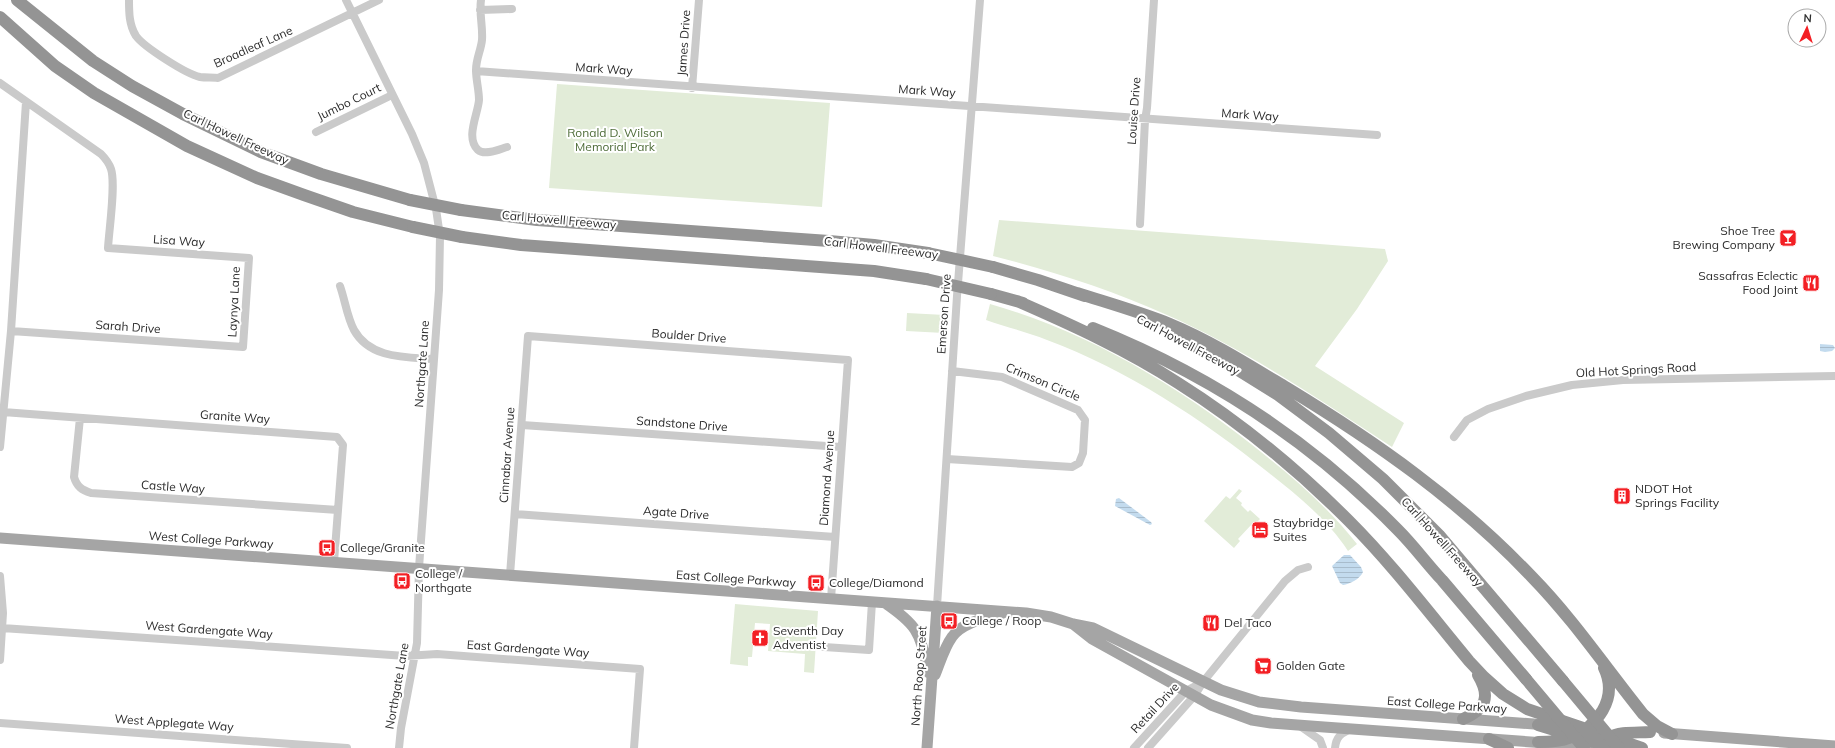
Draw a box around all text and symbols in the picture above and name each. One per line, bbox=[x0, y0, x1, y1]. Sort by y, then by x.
north arrow bbox=[1787, 8, 1827, 48]
street label: James Drive bbox=[674, 9, 693, 77]
text: N bbox=[1803, 11, 1812, 25]
street label: Broadleaf Lane bbox=[211, 22, 295, 71]
street label: Mark Way bbox=[575, 59, 634, 78]
street label: Louise Drive bbox=[1124, 77, 1143, 145]
street label: Jumbo Court bbox=[314, 80, 383, 123]
street label: Mark Way bbox=[898, 81, 957, 100]
street label: Carl Howell Freeway bbox=[181, 105, 292, 168]
street label: Mark Way bbox=[1221, 105, 1280, 124]
park label: Ronald D. Wilson Memorial Park bbox=[567, 125, 663, 154]
street label: Carl Howell Freeway bbox=[501, 207, 618, 232]
place label: Shoe Tree Brewing Company bbox=[1673, 223, 1776, 252]
bar icon: Shoe Tree Brewing Company bbox=[1778, 228, 1798, 248]
street label: Lisa Way bbox=[153, 231, 206, 250]
street label: Carl Howell Freeway bbox=[823, 233, 940, 262]
street label: Laynya Lane bbox=[224, 266, 243, 338]
place label: Sassafras Eclectic Food Joint bbox=[1698, 268, 1798, 297]
street label: Emerson Drive bbox=[933, 273, 954, 355]
restaurant icon: Sassafras Eclectic Food Joint bbox=[1801, 273, 1821, 293]
street label: Carl Howell Freeway bbox=[1134, 311, 1243, 378]
street label: Sarah Drive bbox=[95, 317, 161, 336]
street label: Northgate Lane bbox=[411, 320, 432, 408]
street label: Boulder Drive bbox=[651, 325, 727, 346]
street label: Crimson Circle bbox=[1004, 359, 1083, 404]
street label: Old Hot Springs Road bbox=[1575, 359, 1697, 380]
street label: Granite Way bbox=[200, 407, 271, 426]
street label: Cinnabar Avenue bbox=[496, 407, 517, 503]
street label: Sandstone Drive bbox=[636, 413, 728, 434]
street label: Diamond Avenue bbox=[816, 430, 837, 526]
street label: Castle Way bbox=[141, 477, 206, 496]
place label: NDOT Hot Springs Facility bbox=[1635, 481, 1720, 510]
building icon: NDOT Hot Springs Facility bbox=[1612, 486, 1632, 506]
street label: Carl Howell Freeway bbox=[1398, 494, 1487, 590]
street label: Agate Drive bbox=[643, 503, 709, 522]
place label: Staybridge Suites bbox=[1273, 515, 1334, 544]
hotel icon: Staybridge Suites bbox=[1250, 520, 1270, 540]
street label: West College Parkway bbox=[148, 528, 275, 551]
bus stop icon: College/Granite bbox=[317, 538, 337, 558]
place label: College/Granite bbox=[340, 540, 425, 555]
place label: College / Northgate bbox=[415, 566, 472, 595]
street label: East College Parkway bbox=[676, 567, 797, 590]
bus stop icon: College / Northgate bbox=[392, 571, 412, 591]
bus stop icon: College/Diamond bbox=[806, 573, 826, 593]
place label: College/Diamond bbox=[829, 575, 924, 590]
bus stop icon: College / Roop bbox=[939, 611, 959, 631]
place label: College / Roop bbox=[962, 613, 1041, 628]
restaurant icon: Del Taco bbox=[1201, 613, 1221, 633]
place label: Del Taco bbox=[1224, 615, 1272, 630]
street label: West Gardengate Way bbox=[145, 618, 274, 641]
place label: Seventh Day Adventist bbox=[773, 623, 844, 652]
street label: North Roop Street bbox=[908, 625, 929, 726]
church icon: Seventh Day Adventist bbox=[750, 628, 770, 648]
street label: East Gardengate Way bbox=[466, 637, 590, 660]
street label: Northgate Lane bbox=[382, 642, 411, 730]
supermarket icon: Golden Gate bbox=[1253, 656, 1273, 676]
place label: Golden Gate bbox=[1276, 658, 1345, 673]
street label: Retail Drive bbox=[1127, 679, 1182, 736]
street label: East College Parkway bbox=[1387, 693, 1508, 716]
street label: West Applegate Way bbox=[114, 711, 235, 734]

